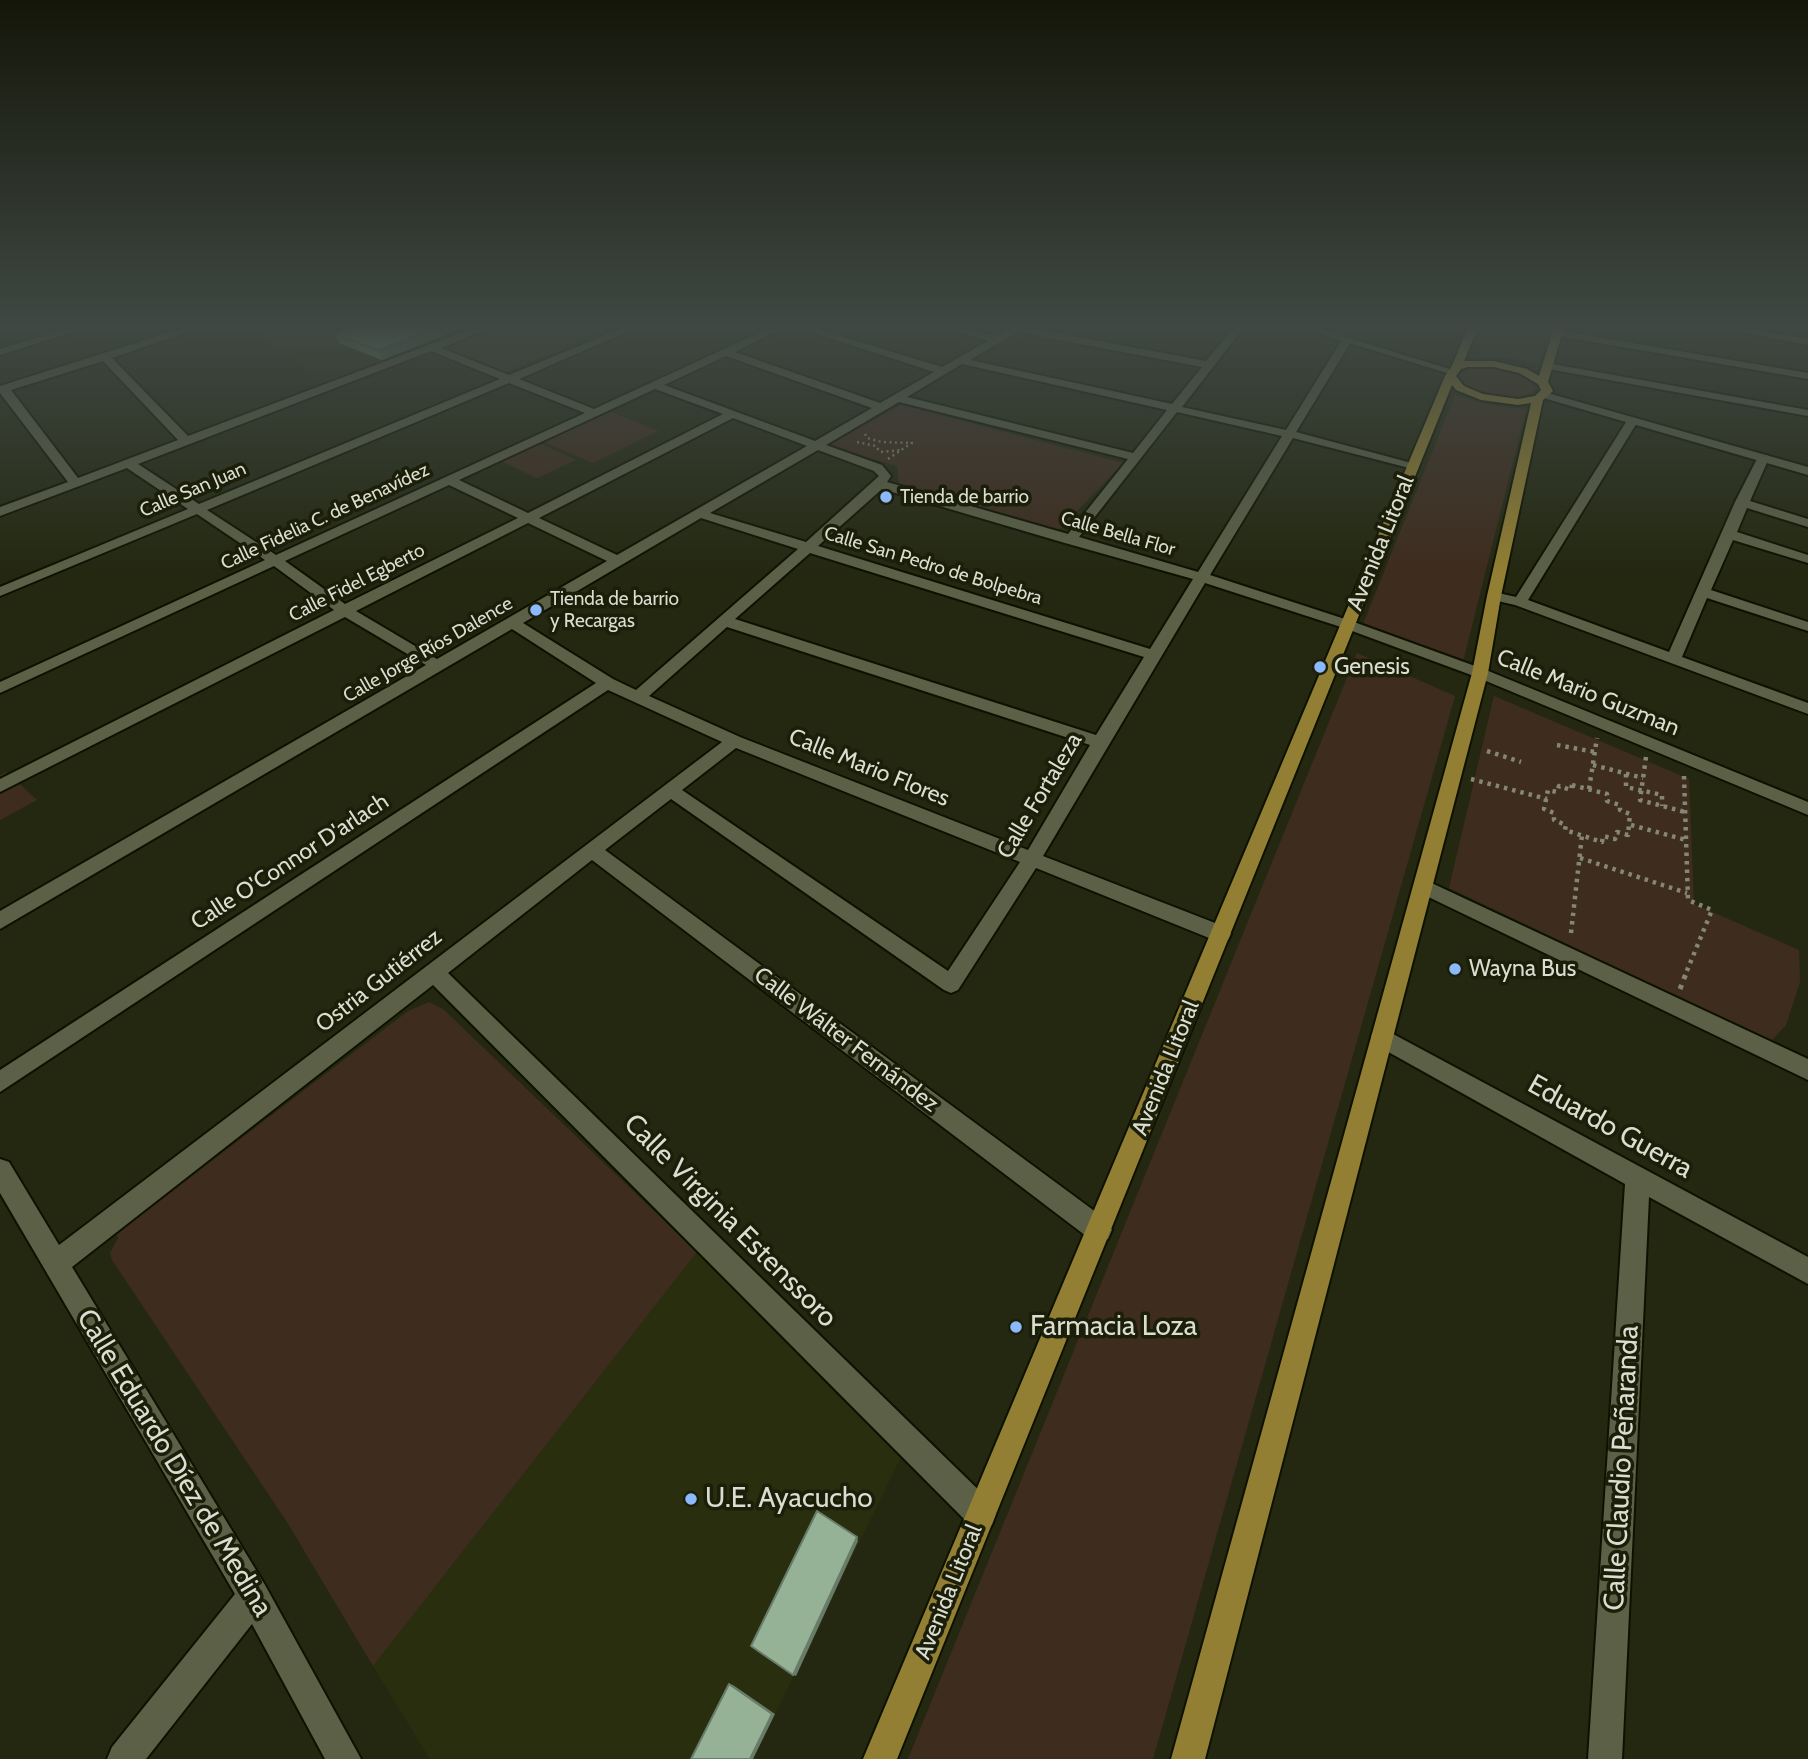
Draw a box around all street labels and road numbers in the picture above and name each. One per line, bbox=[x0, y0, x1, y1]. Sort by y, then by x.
street label: Calle San Juan bbox=[136, 457, 250, 523]
street label: Calle Fidelia C. de Benavídez bbox=[217, 459, 433, 575]
street label: Avenida Litoral bbox=[1341, 471, 1421, 615]
street label: Calle Bella Flor bbox=[1058, 507, 1178, 561]
street label: Calle San Pedro de Bolpebra bbox=[821, 522, 1045, 610]
street label: Calle Fidel Egberto bbox=[285, 539, 429, 627]
street label: Calle Jorge Ríos Dalence bbox=[339, 592, 517, 708]
street label: Calle Mario Guzman bbox=[1493, 644, 1683, 742]
street label: Calle Mario Flores bbox=[785, 723, 953, 813]
street label: Calle Fortaleza bbox=[992, 728, 1088, 864]
street label: Calle O'Connor D'arlach bbox=[186, 788, 394, 936]
street label: Ostria Gutiérrez bbox=[311, 923, 447, 1039]
street label: Calle Wálter Fernández bbox=[748, 962, 944, 1118]
street label: Avenida Litoral bbox=[1126, 996, 1206, 1140]
street label: Eduardo Guerra bbox=[1522, 1068, 1698, 1186]
street label: Calle Virginia Estenssoro bbox=[616, 1107, 844, 1335]
street label: Calle Eduardo Díez de Medina bbox=[69, 1303, 279, 1623]
street label: Calle Claudio Peñaranda bbox=[1598, 1325, 1646, 1611]
street label: Avenida Litoral bbox=[909, 1520, 989, 1664]

